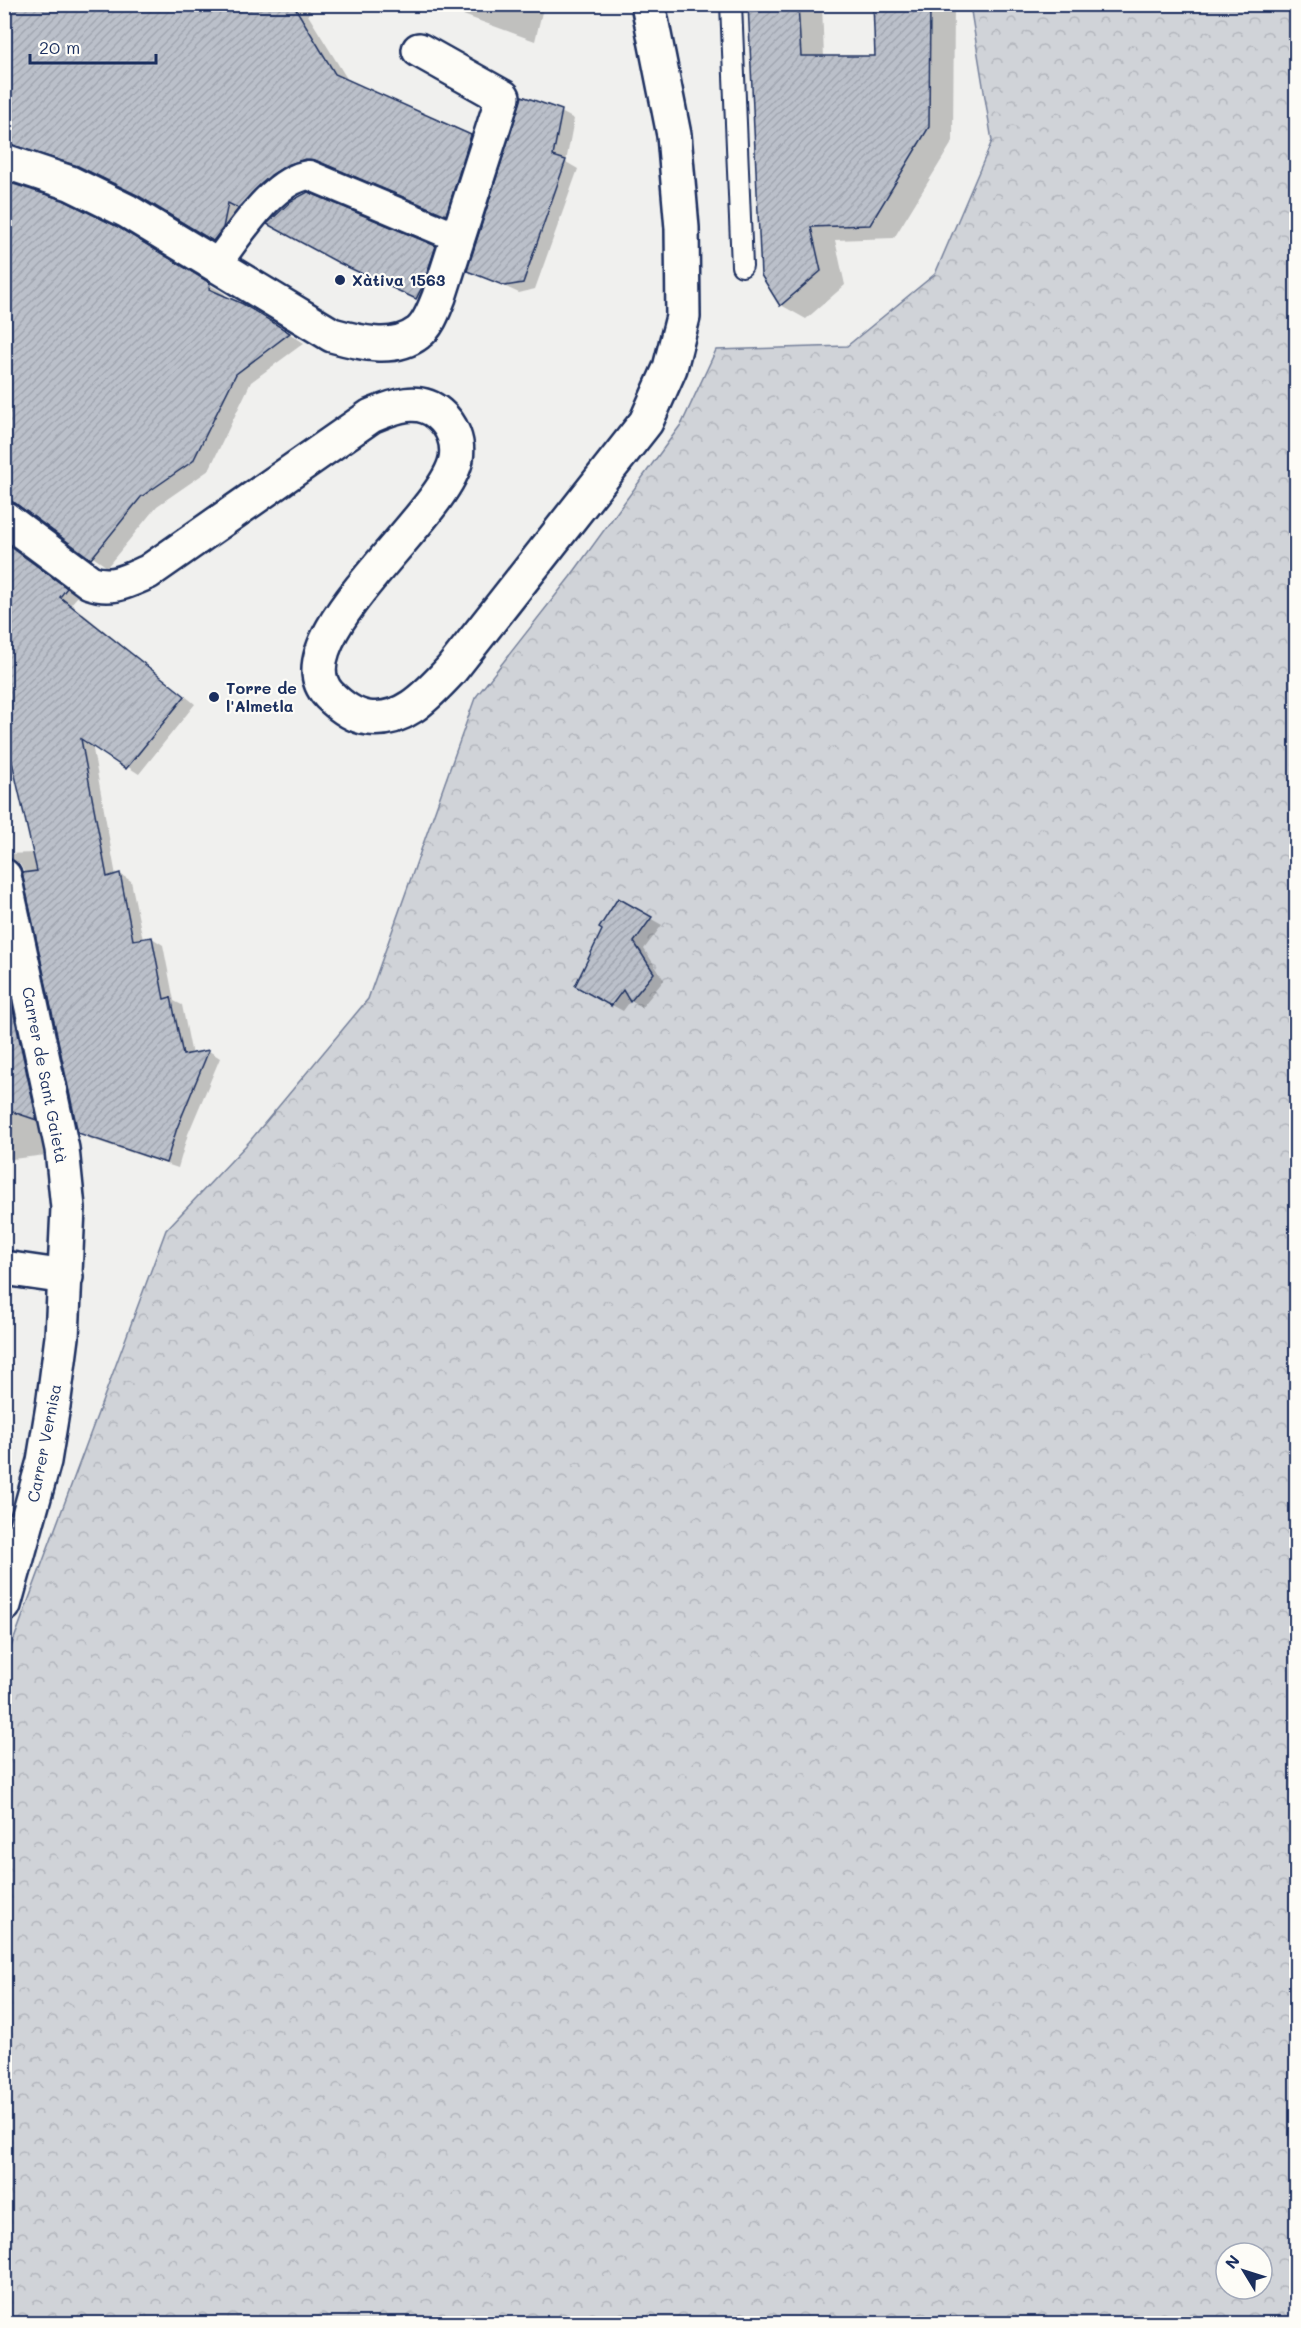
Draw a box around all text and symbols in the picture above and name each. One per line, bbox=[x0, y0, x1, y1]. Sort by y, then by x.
scale bar bbox=[30, 27, 156, 65]
text: 20 m bbox=[39, 35, 80, 59]
place label: Xàtiva 1563 bbox=[352, 269, 446, 290]
marker: Xàtiva 1563 bbox=[333, 273, 347, 287]
place label: Torre de l'Almetla bbox=[226, 677, 297, 716]
marker: Torre de l'Almetla bbox=[207, 690, 221, 704]
street label: Carrer de Sant Gaietà bbox=[18, 985, 73, 1165]
street label: Carrer Vernisa bbox=[22, 1382, 65, 1504]
north arrow bbox=[1214, 2241, 1274, 2301]
text: N bbox=[1220, 2250, 1244, 2273]

